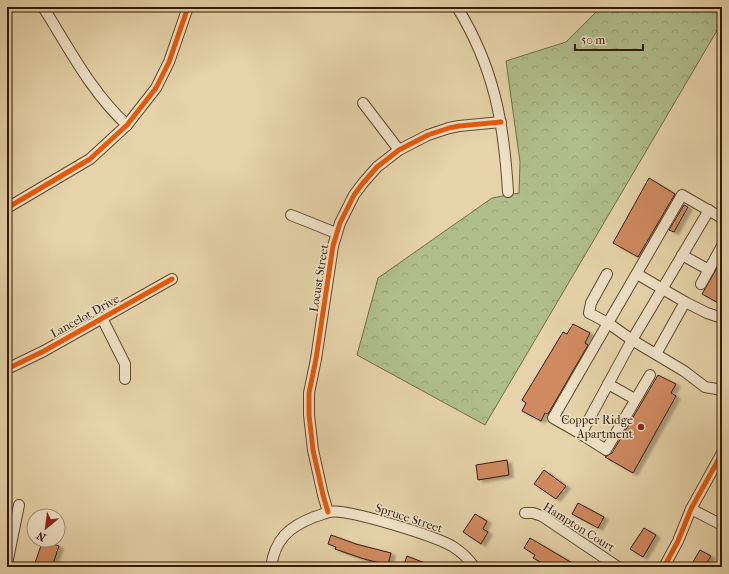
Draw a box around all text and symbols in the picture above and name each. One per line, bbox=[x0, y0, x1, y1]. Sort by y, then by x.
scale bar bbox=[575, 26, 643, 52]
text: 50 m bbox=[581, 33, 605, 47]
street label: Locust Street bbox=[307, 242, 331, 313]
street label: Lancelot Drive bbox=[48, 291, 122, 341]
place label: Copper Ridge Apartment bbox=[561, 413, 634, 441]
marker: Copper Ridge Apartment bbox=[636, 422, 646, 432]
street label: Hampton Court bbox=[541, 499, 618, 555]
street label: Spruce Street bbox=[374, 501, 445, 536]
north arrow bbox=[26, 508, 66, 548]
text: N bbox=[34, 528, 48, 544]

